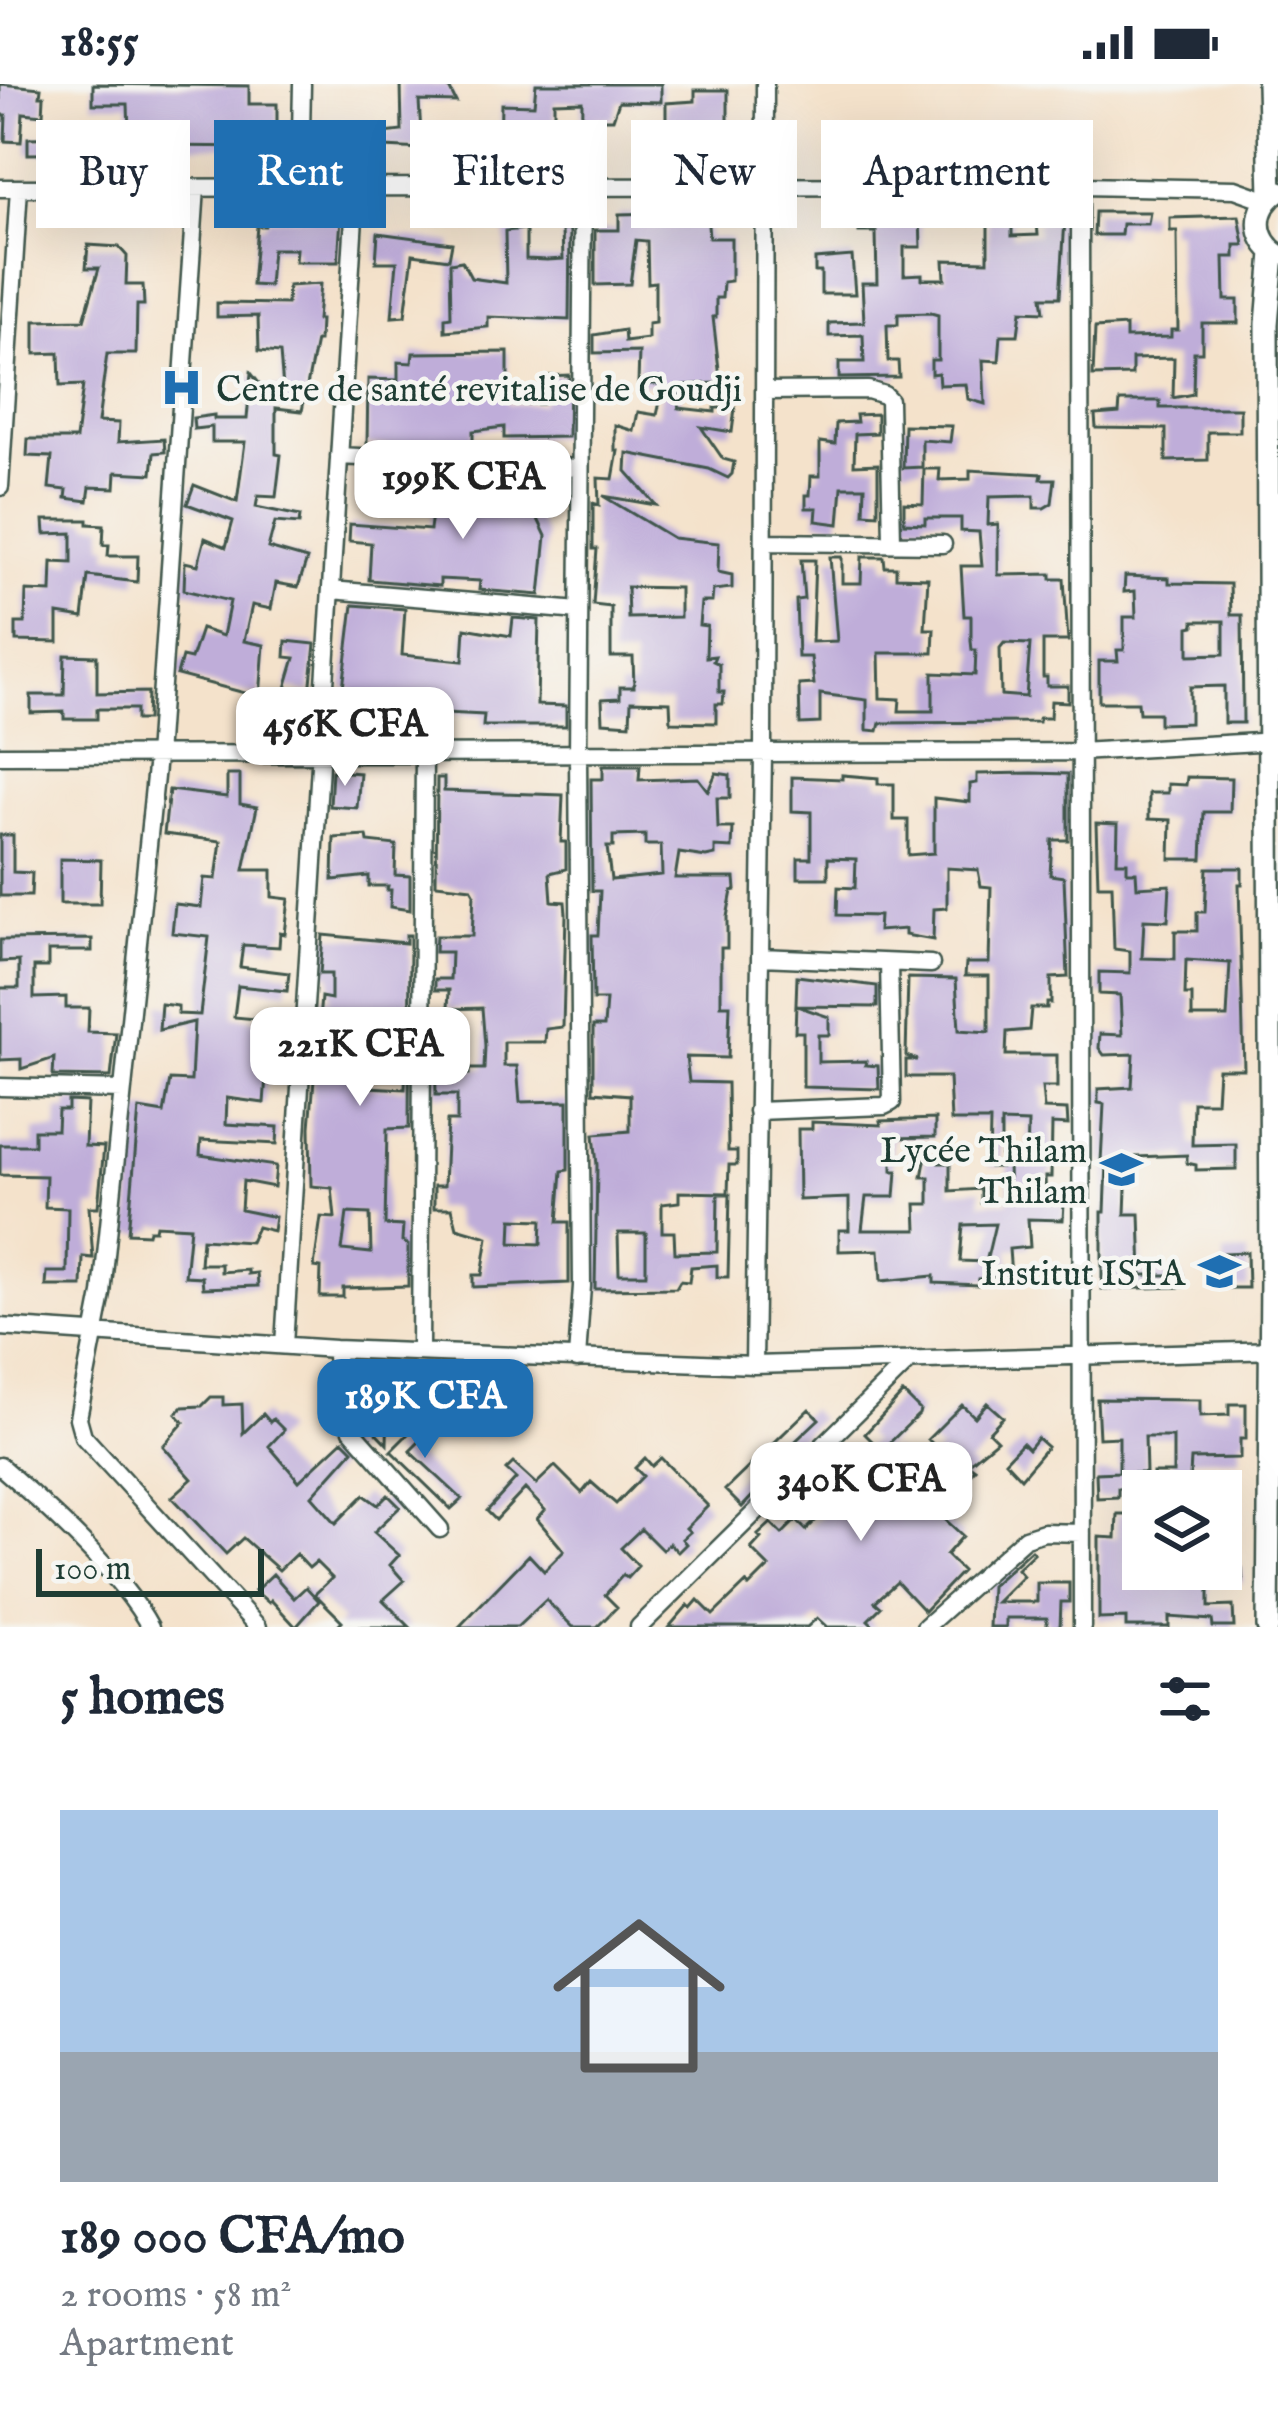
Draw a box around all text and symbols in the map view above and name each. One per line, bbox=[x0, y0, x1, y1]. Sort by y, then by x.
text: 18:55 bbox=[60, 14, 139, 71]
chip: Buy bbox=[36, 120, 190, 228]
chip: Rent bbox=[214, 120, 386, 228]
chip: Filters bbox=[410, 120, 607, 228]
chip: New bbox=[631, 120, 797, 228]
chip: Apartment bbox=[821, 120, 1093, 228]
hospital icon: Centre de santé revitalise de Goudji bbox=[159, 365, 205, 411]
place label: Centre de santé revitalise de Goudji bbox=[216, 368, 742, 414]
pin: 199K CFA bbox=[339, 440, 587, 542]
text: 199K CFA bbox=[381, 454, 545, 503]
pin: 456K CFA bbox=[221, 687, 469, 789]
text: 456K CFA bbox=[263, 701, 427, 750]
pin: 221K CFA bbox=[236, 1007, 484, 1109]
text: 221K CFA bbox=[277, 1021, 443, 1070]
place label: Lycée Thilam Thilam bbox=[880, 1129, 1087, 1216]
school or university icon: Lycée Thilam Thilam bbox=[1098, 1147, 1144, 1193]
school or university icon: Institut ISTA bbox=[1196, 1249, 1242, 1295]
place label: Institut ISTA bbox=[981, 1252, 1187, 1298]
pin: 189K CFA bbox=[301, 1359, 549, 1461]
text: 189K CFA bbox=[344, 1373, 506, 1422]
pin: 340K CFA bbox=[737, 1442, 985, 1544]
text: 340K CFA bbox=[777, 1456, 945, 1505]
map controls bbox=[1122, 1470, 1242, 1590]
button: layers bbox=[1122, 1470, 1242, 1590]
scale bar bbox=[36, 1543, 264, 1596]
text: 100 m bbox=[54, 1549, 131, 1591]
icon: filters bbox=[1152, 1666, 1218, 1732]
text: 5 homes bbox=[60, 1667, 225, 1732]
icon: home bbox=[531, 1888, 747, 2104]
text: 189 000 CFA/mo bbox=[60, 2206, 405, 2271]
text: 2 rooms · 58 m² bbox=[60, 2271, 292, 2320]
text: Apartment bbox=[60, 2320, 234, 2369]

